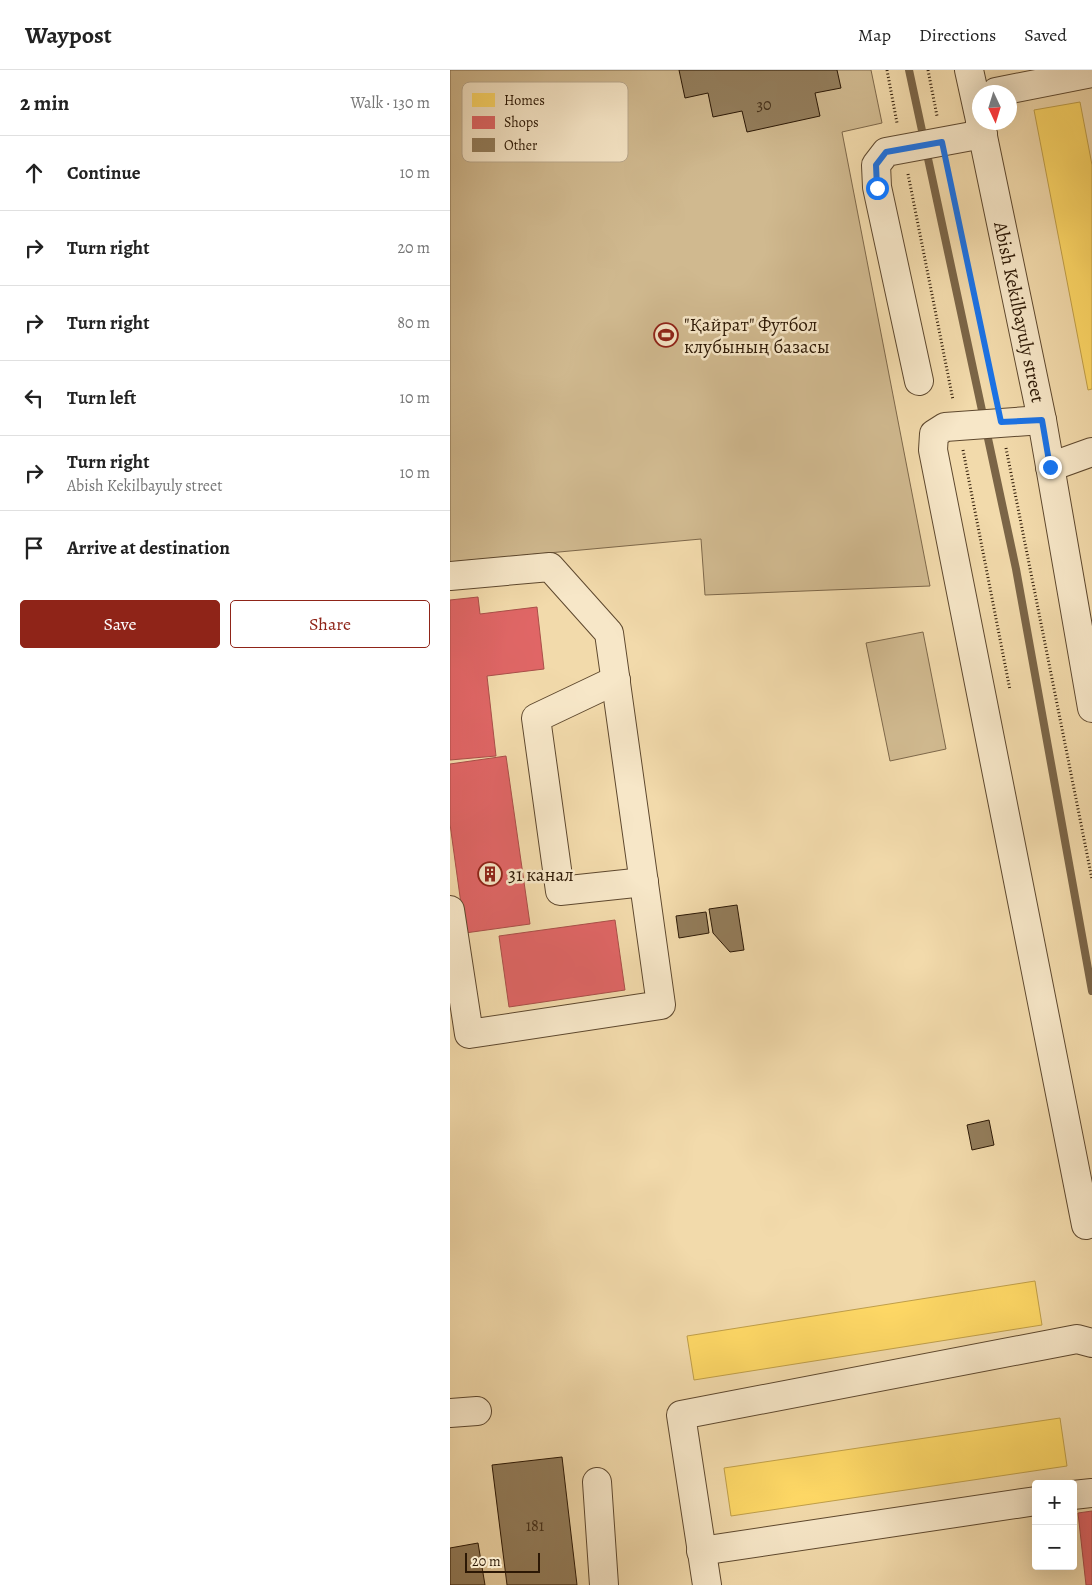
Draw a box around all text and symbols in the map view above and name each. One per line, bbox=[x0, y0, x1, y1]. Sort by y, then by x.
text: Waypost bbox=[25, 19, 112, 51]
text: Map bbox=[858, 23, 891, 47]
text: Directions bbox=[919, 23, 996, 47]
text: Saved bbox=[1024, 23, 1067, 47]
legend bbox=[462, 82, 628, 162]
north arrow bbox=[972, 85, 1017, 130]
text: 2 min bbox=[20, 89, 69, 117]
text: Homes bbox=[504, 91, 545, 110]
text: Walk · 130 m bbox=[350, 92, 430, 114]
house number: 30 bbox=[756, 94, 772, 116]
text: Shops bbox=[504, 113, 539, 132]
text: Other bbox=[504, 136, 538, 155]
icon: ahead bbox=[20, 159, 48, 187]
text: Continue bbox=[67, 160, 141, 186]
text: 10 m bbox=[400, 162, 430, 184]
route start bbox=[866, 177, 889, 200]
street label: Abish Kekilbayuly street bbox=[987, 218, 1051, 405]
icon: right bbox=[20, 234, 48, 262]
text: Turn right bbox=[67, 235, 149, 261]
text: 20 m bbox=[397, 237, 430, 259]
icon: right bbox=[20, 309, 48, 337]
text: Turn right bbox=[67, 310, 149, 336]
text: 80 m bbox=[397, 312, 430, 334]
place label: "Қайрат" Футбол клубының базасы bbox=[684, 312, 830, 360]
sports icon: "Қайрат" Футбол клубының базасы bbox=[653, 322, 679, 348]
icon: left bbox=[20, 384, 48, 412]
text: Turn left bbox=[67, 385, 136, 411]
text: 10 m bbox=[400, 387, 430, 409]
text: Turn right bbox=[67, 449, 149, 475]
route end bbox=[1039, 456, 1062, 479]
icon: right bbox=[20, 459, 48, 487]
text: 10 m bbox=[400, 462, 430, 484]
text: Abish Kekilbayuly street bbox=[67, 475, 223, 497]
icon: arrive bbox=[20, 534, 48, 562]
text: Arrive at destination bbox=[67, 535, 230, 561]
button: Save bbox=[20, 600, 220, 648]
button: Share bbox=[230, 600, 430, 648]
building icon: 31 канал bbox=[477, 861, 503, 887]
place label: 31 канал bbox=[508, 862, 574, 888]
map controls bbox=[1032, 1480, 1077, 1570]
button: + bbox=[1032, 1480, 1077, 1525]
house number: 181 bbox=[526, 1515, 545, 1537]
button: − bbox=[1032, 1525, 1077, 1570]
scale bar bbox=[465, 1550, 540, 1573]
text: 20 m bbox=[472, 1552, 501, 1571]

